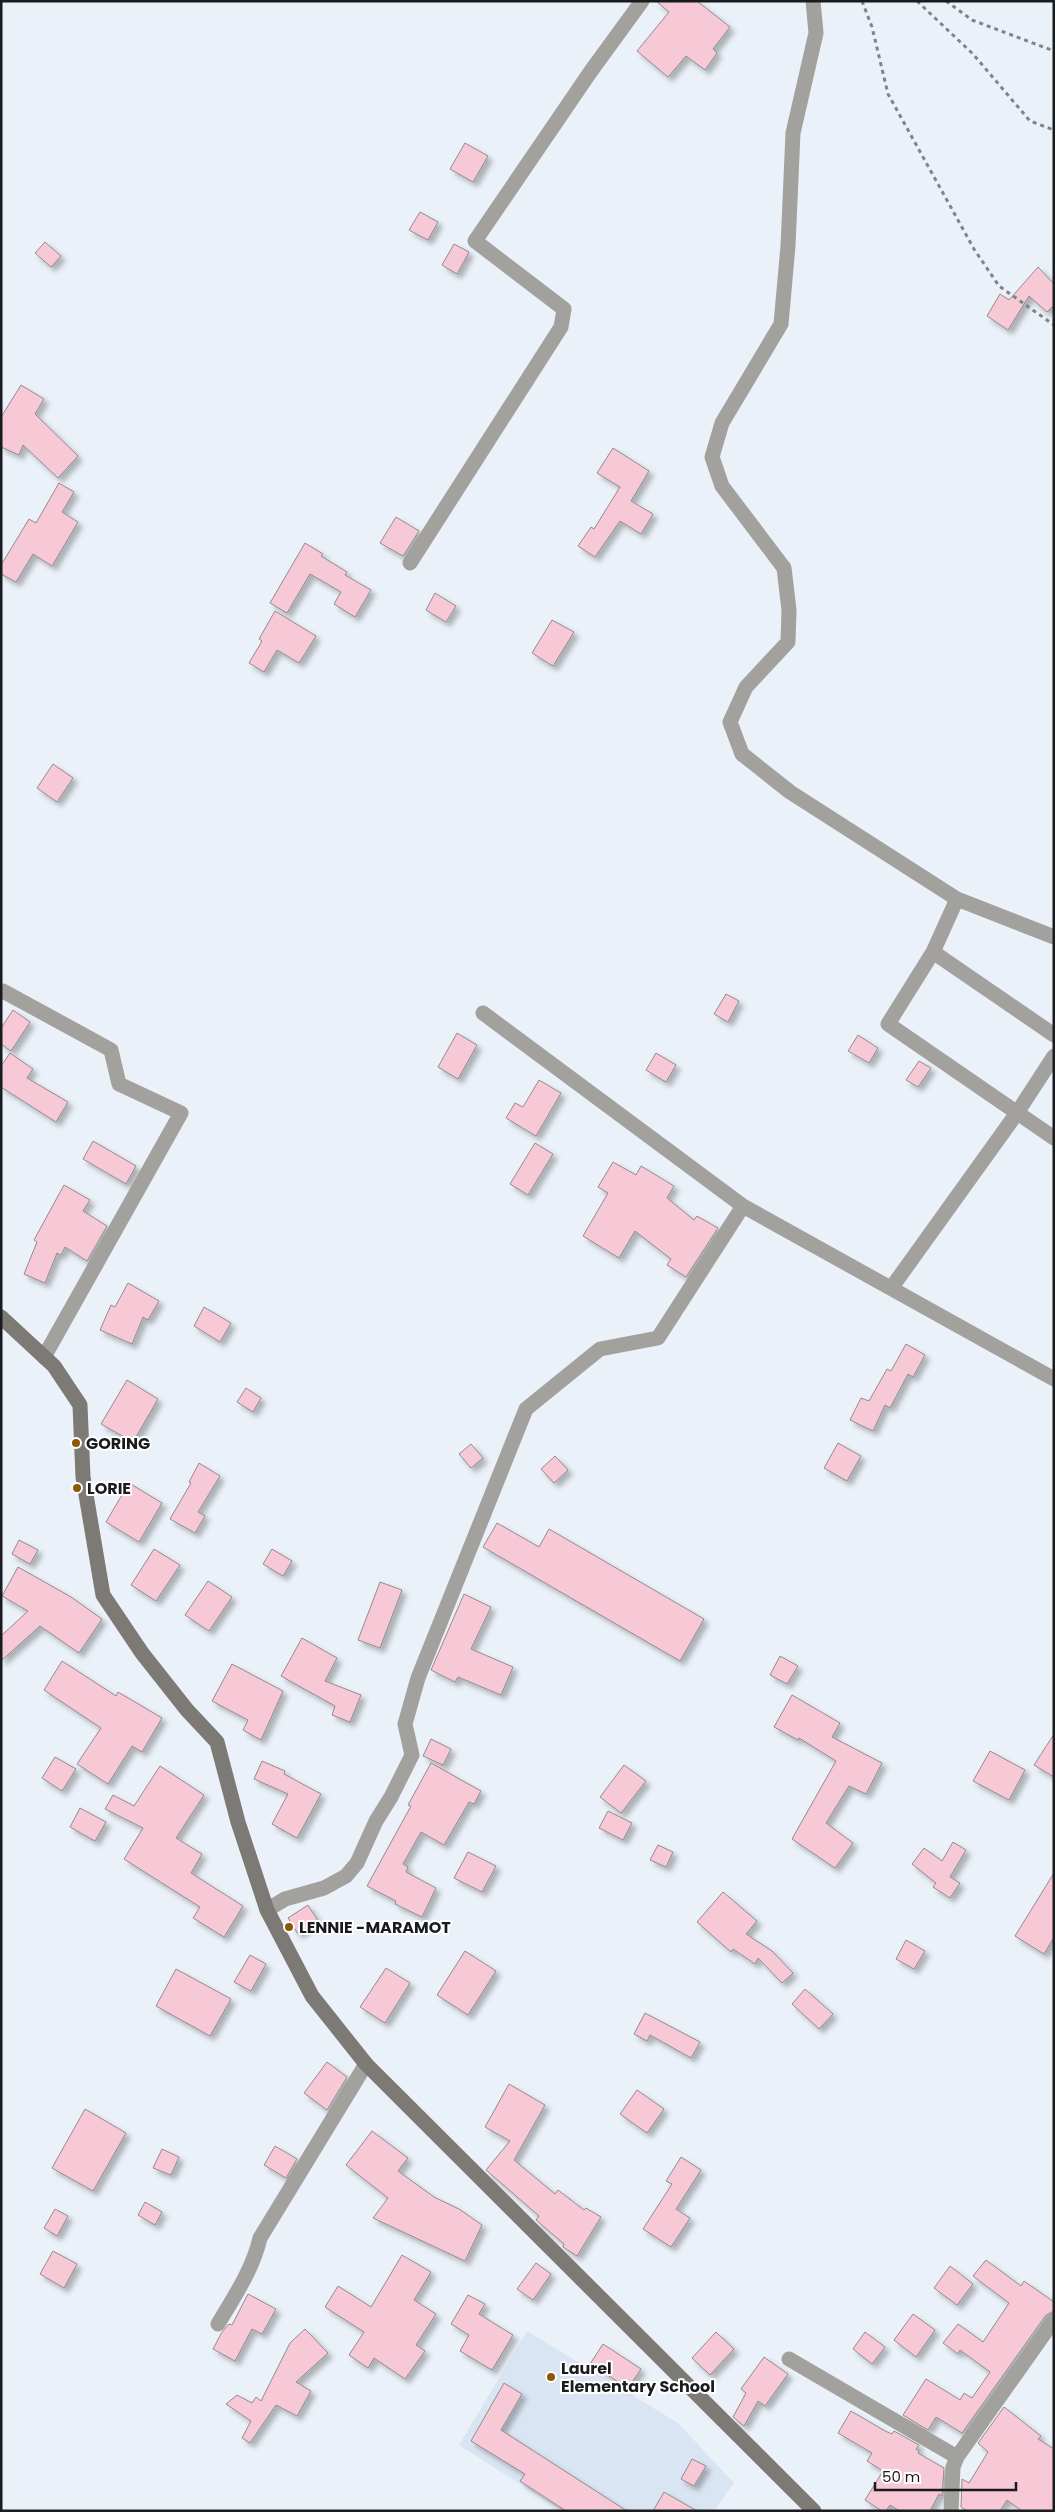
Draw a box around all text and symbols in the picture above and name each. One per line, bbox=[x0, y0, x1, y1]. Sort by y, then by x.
place label: GORING bbox=[86, 1432, 150, 1455]
marker: GORING bbox=[70, 1437, 82, 1449]
place label: LORIE bbox=[87, 1477, 131, 1500]
marker: LORIE bbox=[71, 1482, 83, 1494]
place label: LENNIE -MARAMOT bbox=[299, 1916, 451, 1939]
marker: LENNIE -MARAMOT bbox=[283, 1921, 295, 1933]
place label: Laurel Elementary School bbox=[561, 2357, 715, 2398]
marker: Laurel Elementary School bbox=[545, 2371, 557, 2383]
scale bar bbox=[875, 2460, 1016, 2492]
text: 50 m bbox=[882, 2466, 920, 2487]

